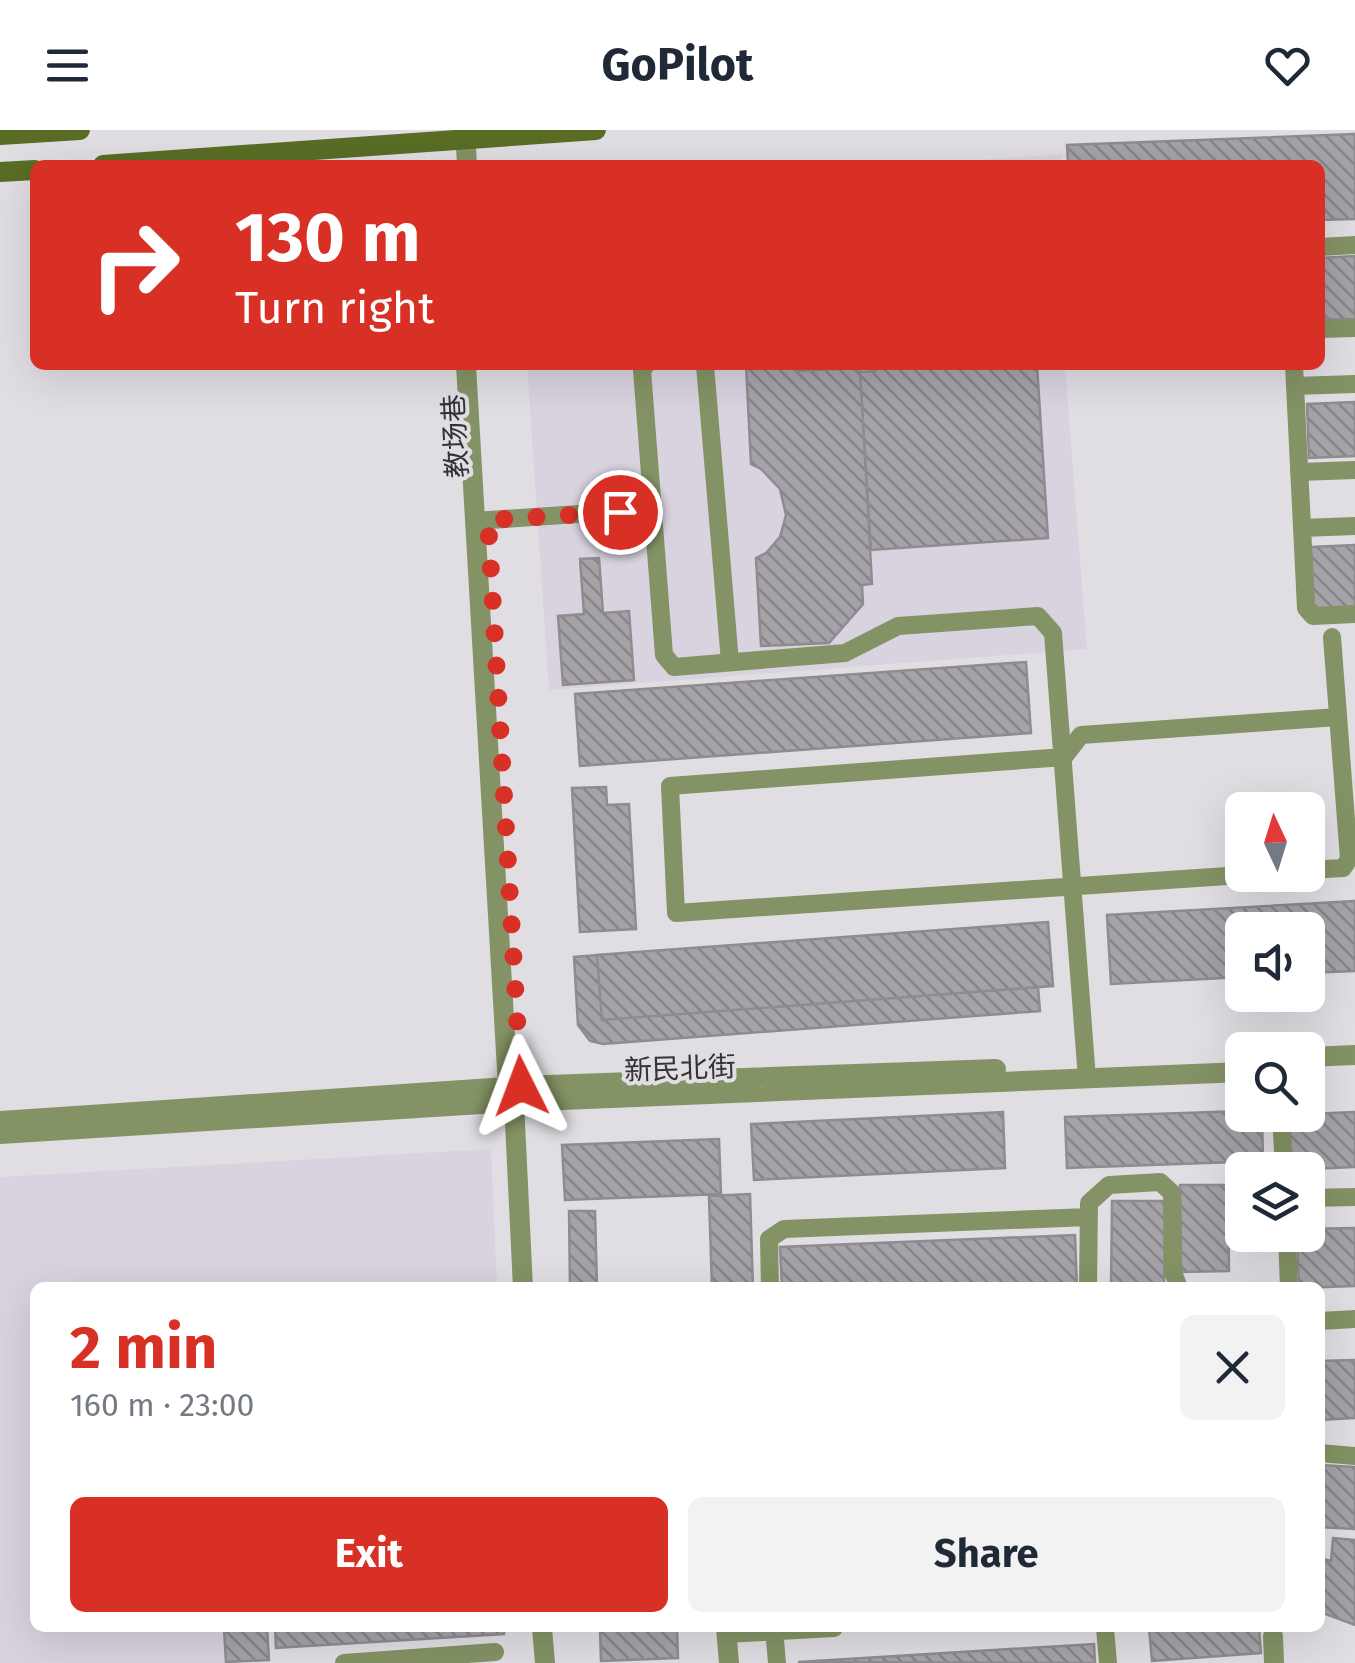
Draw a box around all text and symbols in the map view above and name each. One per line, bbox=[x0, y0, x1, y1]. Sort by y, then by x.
icon: menu bbox=[40, 38, 95, 93]
text: GoPilot bbox=[602, 38, 753, 92]
icon: heart bbox=[1260, 38, 1315, 93]
text: 130 m bbox=[235, 196, 421, 280]
icon: right bbox=[70, 200, 200, 330]
text: Turn right bbox=[235, 281, 434, 335]
street label: 教场巷 bbox=[437, 393, 474, 479]
pin bbox=[578, 470, 663, 555]
icon: arrive bbox=[593, 485, 648, 540]
north arrow bbox=[1225, 792, 1325, 892]
map controls bbox=[1225, 792, 1325, 1252]
button: sound bbox=[1225, 912, 1325, 1012]
button: search bbox=[1225, 1032, 1325, 1132]
position arrow bbox=[469, 1034, 573, 1138]
street label: 新民北街 bbox=[623, 1050, 737, 1087]
button: layers bbox=[1225, 1152, 1325, 1252]
text: 2 min bbox=[70, 1312, 217, 1384]
button: close bbox=[1180, 1315, 1285, 1420]
text: 160 m · 23:00 bbox=[70, 1386, 254, 1424]
button: Exit bbox=[70, 1497, 668, 1612]
button: Share bbox=[688, 1497, 1285, 1612]

